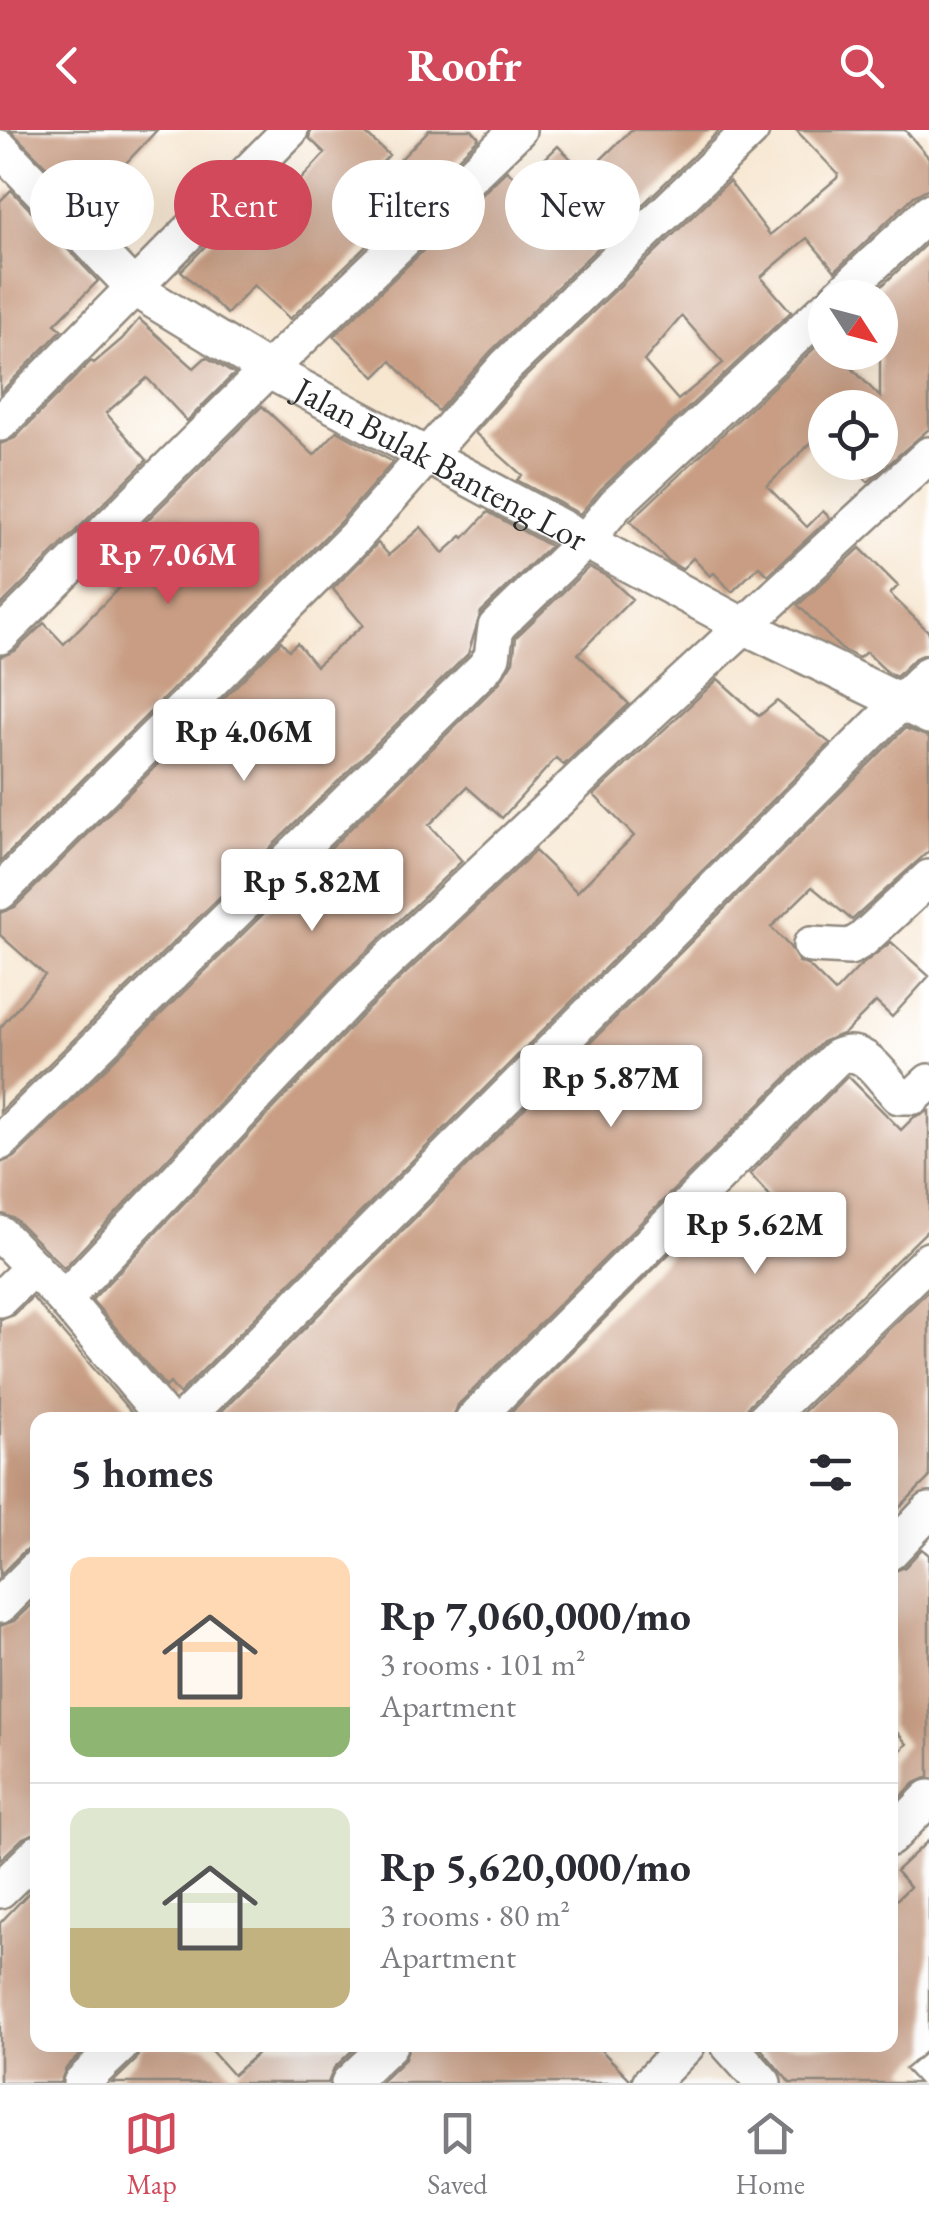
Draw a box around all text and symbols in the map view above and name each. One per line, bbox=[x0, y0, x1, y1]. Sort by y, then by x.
text: Roofr bbox=[407, 36, 522, 94]
icon: back bbox=[40, 38, 95, 93]
icon: search bbox=[834, 38, 889, 93]
chip: Buy bbox=[30, 160, 154, 250]
chip: Rent bbox=[174, 160, 312, 250]
chip: Filters bbox=[332, 160, 485, 250]
chip: New bbox=[505, 160, 640, 250]
north arrow bbox=[808, 280, 898, 370]
map controls bbox=[808, 280, 898, 480]
street label: Jalan Bulak Banteng Lor bbox=[285, 365, 596, 561]
button: locate bbox=[808, 390, 898, 480]
pin: Rp 7.06M bbox=[65, 522, 271, 607]
text: Rp 7.06M bbox=[99, 533, 237, 575]
pin: Rp 4.06M bbox=[141, 699, 347, 784]
text: Rp 4.06M bbox=[175, 710, 313, 752]
pin: Rp 5.82M bbox=[209, 849, 415, 934]
text: Rp 5.82M bbox=[243, 860, 381, 902]
pin: Rp 5.87M bbox=[508, 1045, 714, 1130]
text: Rp 5.87M bbox=[542, 1056, 680, 1098]
pin: Rp 5.62M bbox=[652, 1192, 858, 1277]
text: Rp 5.62M bbox=[686, 1203, 824, 1245]
text: 5 homes bbox=[70, 1445, 213, 1500]
icon: filters bbox=[803, 1445, 858, 1500]
text: Rp 7,060,000/mo bbox=[380, 1588, 691, 1643]
icon: home bbox=[150, 1597, 270, 1717]
text: 3 rooms · 101 m² bbox=[380, 1643, 586, 1685]
text: Apartment bbox=[380, 1685, 516, 1727]
text: Rp 5,620,000/mo bbox=[380, 1839, 691, 1894]
icon: home bbox=[150, 1848, 270, 1968]
text: 3 rooms · 80 m² bbox=[380, 1894, 570, 1936]
text: Apartment bbox=[380, 1936, 516, 1978]
tab: Map bbox=[124, 2106, 179, 2202]
tab: Saved bbox=[427, 2106, 487, 2202]
tab: Home bbox=[736, 2106, 805, 2202]

